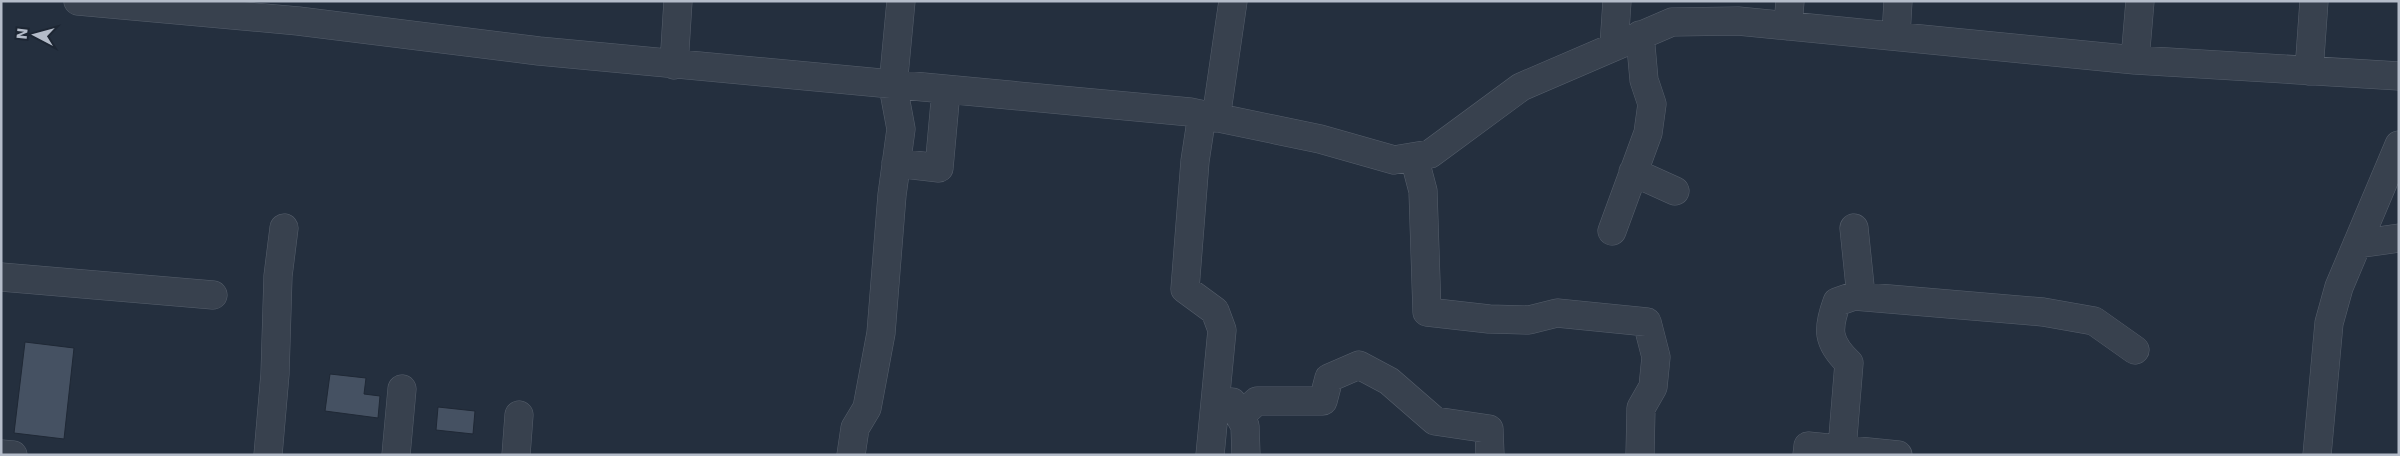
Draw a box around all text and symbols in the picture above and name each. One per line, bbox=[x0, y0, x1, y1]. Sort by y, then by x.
north arrow bbox=[10, 10, 60, 60]
text: N bbox=[14, 27, 31, 40]

